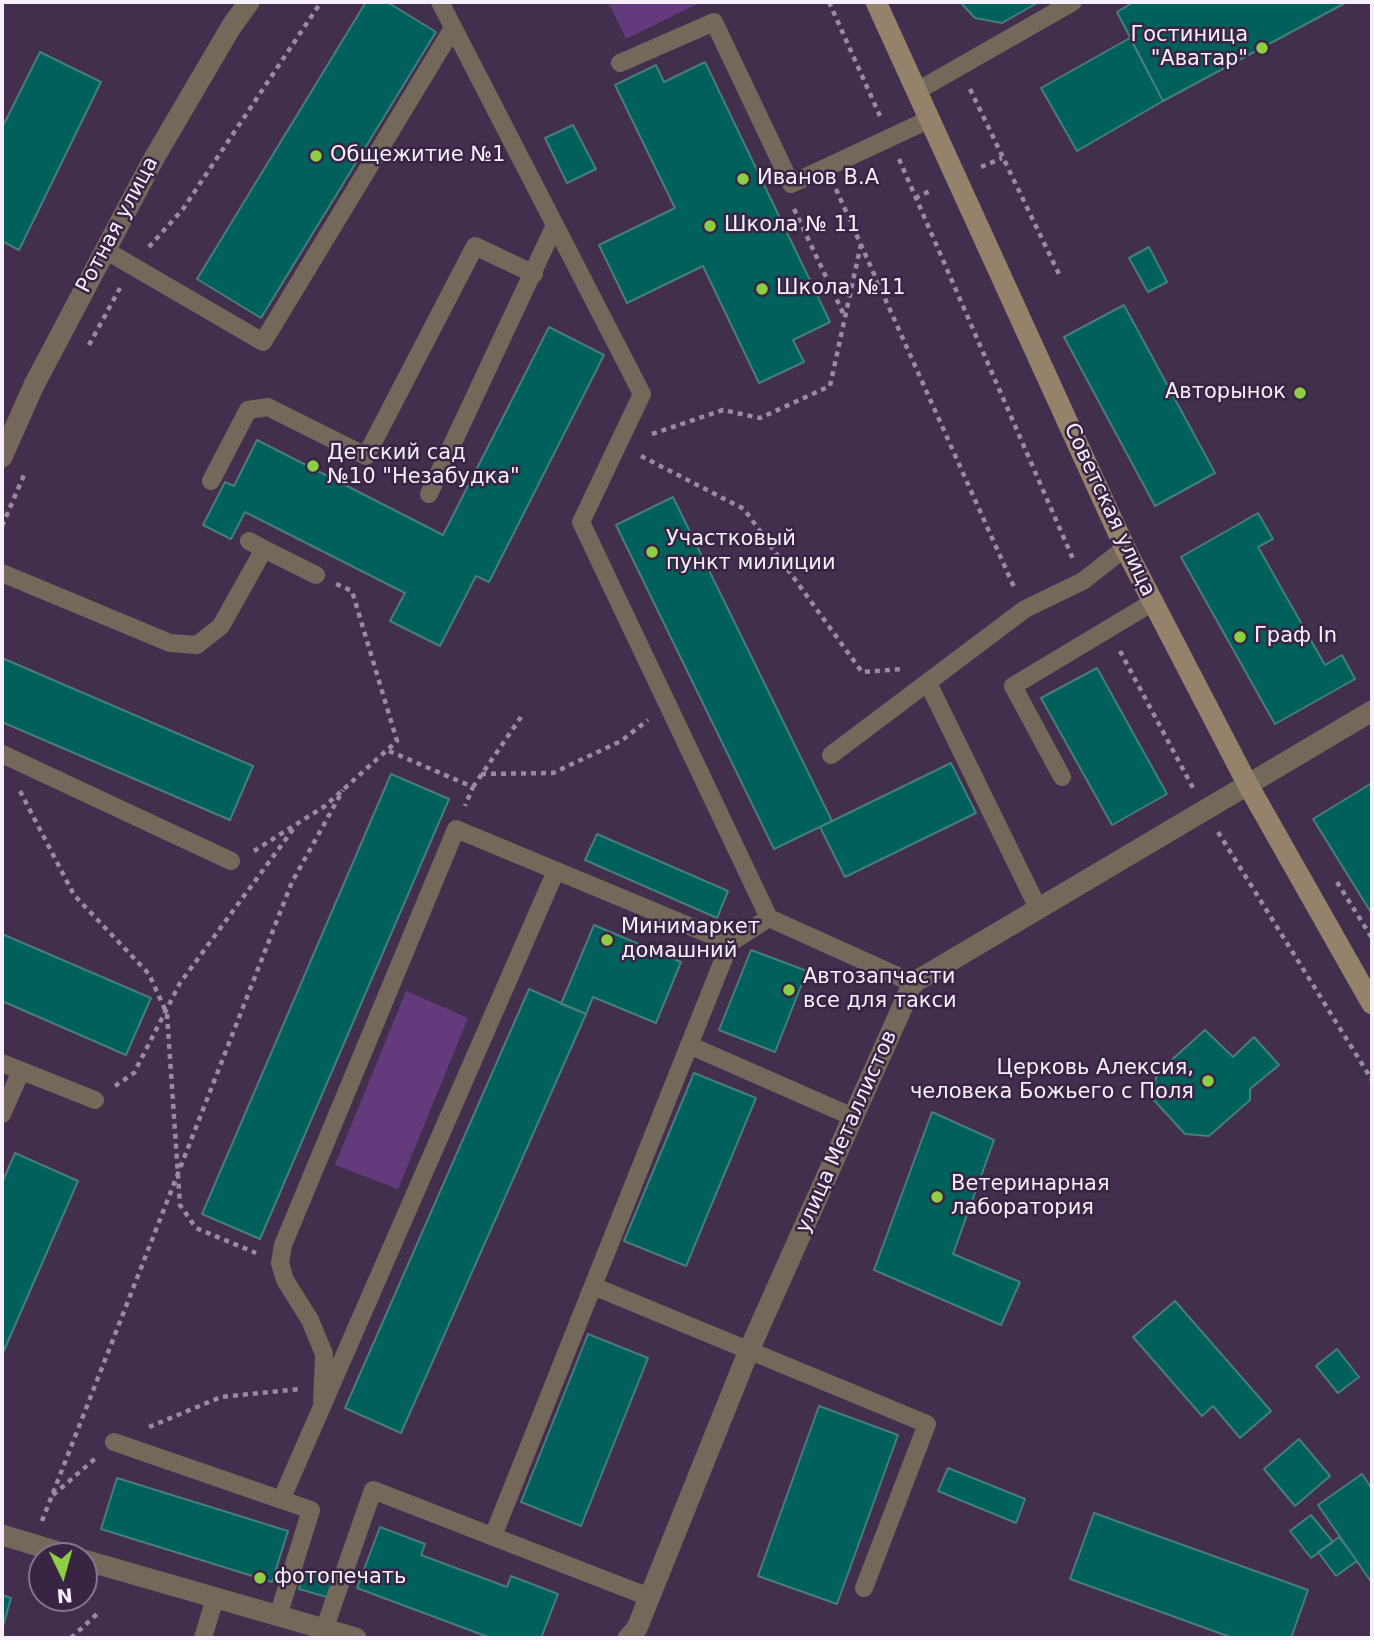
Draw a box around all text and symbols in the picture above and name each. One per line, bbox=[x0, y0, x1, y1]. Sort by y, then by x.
place label: Гостиница "Аватар" bbox=[1130, 23, 1248, 73]
marker: Гостиница "Аватар" bbox=[1254, 40, 1270, 56]
place label: Общежитие №1 bbox=[330, 143, 505, 169]
marker: Общежитие №1 bbox=[308, 148, 324, 164]
street label: Ротная улица bbox=[72, 153, 164, 297]
place label: Иванов В.А bbox=[757, 166, 879, 192]
marker: Иванов В.А bbox=[735, 171, 751, 187]
place label: Школа № 11 bbox=[724, 213, 860, 239]
marker: Школа № 11 bbox=[702, 218, 718, 234]
place label: Школа №11 bbox=[776, 276, 906, 302]
marker: Школа №11 bbox=[754, 281, 770, 297]
place label: Авторынок bbox=[1165, 380, 1286, 406]
marker: Авторынок bbox=[1292, 385, 1308, 401]
street label: Советская улица bbox=[1058, 419, 1160, 601]
place label: Детский сад №10 "Незабудка" bbox=[327, 441, 520, 491]
marker: Детский сад №10 "Незабудка" bbox=[305, 458, 321, 474]
place label: Участковый пункт милиции bbox=[666, 527, 836, 577]
marker: Участковый пункт милиции bbox=[644, 544, 660, 560]
place label: Граф In bbox=[1254, 624, 1337, 650]
marker: Граф In bbox=[1232, 629, 1248, 645]
place label: Минимаркет домашний bbox=[621, 915, 760, 965]
marker: Минимаркет домашний bbox=[599, 932, 615, 948]
place label: Автозапчасти все для такси bbox=[803, 965, 957, 1015]
marker: Автозапчасти все для такси bbox=[781, 982, 797, 998]
street label: улица Металлистов bbox=[791, 1027, 903, 1237]
place label: Церковь Алексия, человека Божьего с Поля bbox=[910, 1056, 1194, 1106]
marker: Церковь Алексия, человека Божьего с Поля bbox=[1200, 1073, 1216, 1089]
place label: Ветеринарная лаборатория bbox=[951, 1172, 1110, 1222]
marker: Ветеринарная лаборатория bbox=[929, 1189, 945, 1205]
north arrow bbox=[28, 1542, 98, 1612]
place label: фотопечать bbox=[274, 1565, 406, 1591]
marker: фотопечать bbox=[252, 1570, 268, 1586]
text: N bbox=[56, 1584, 74, 1608]

